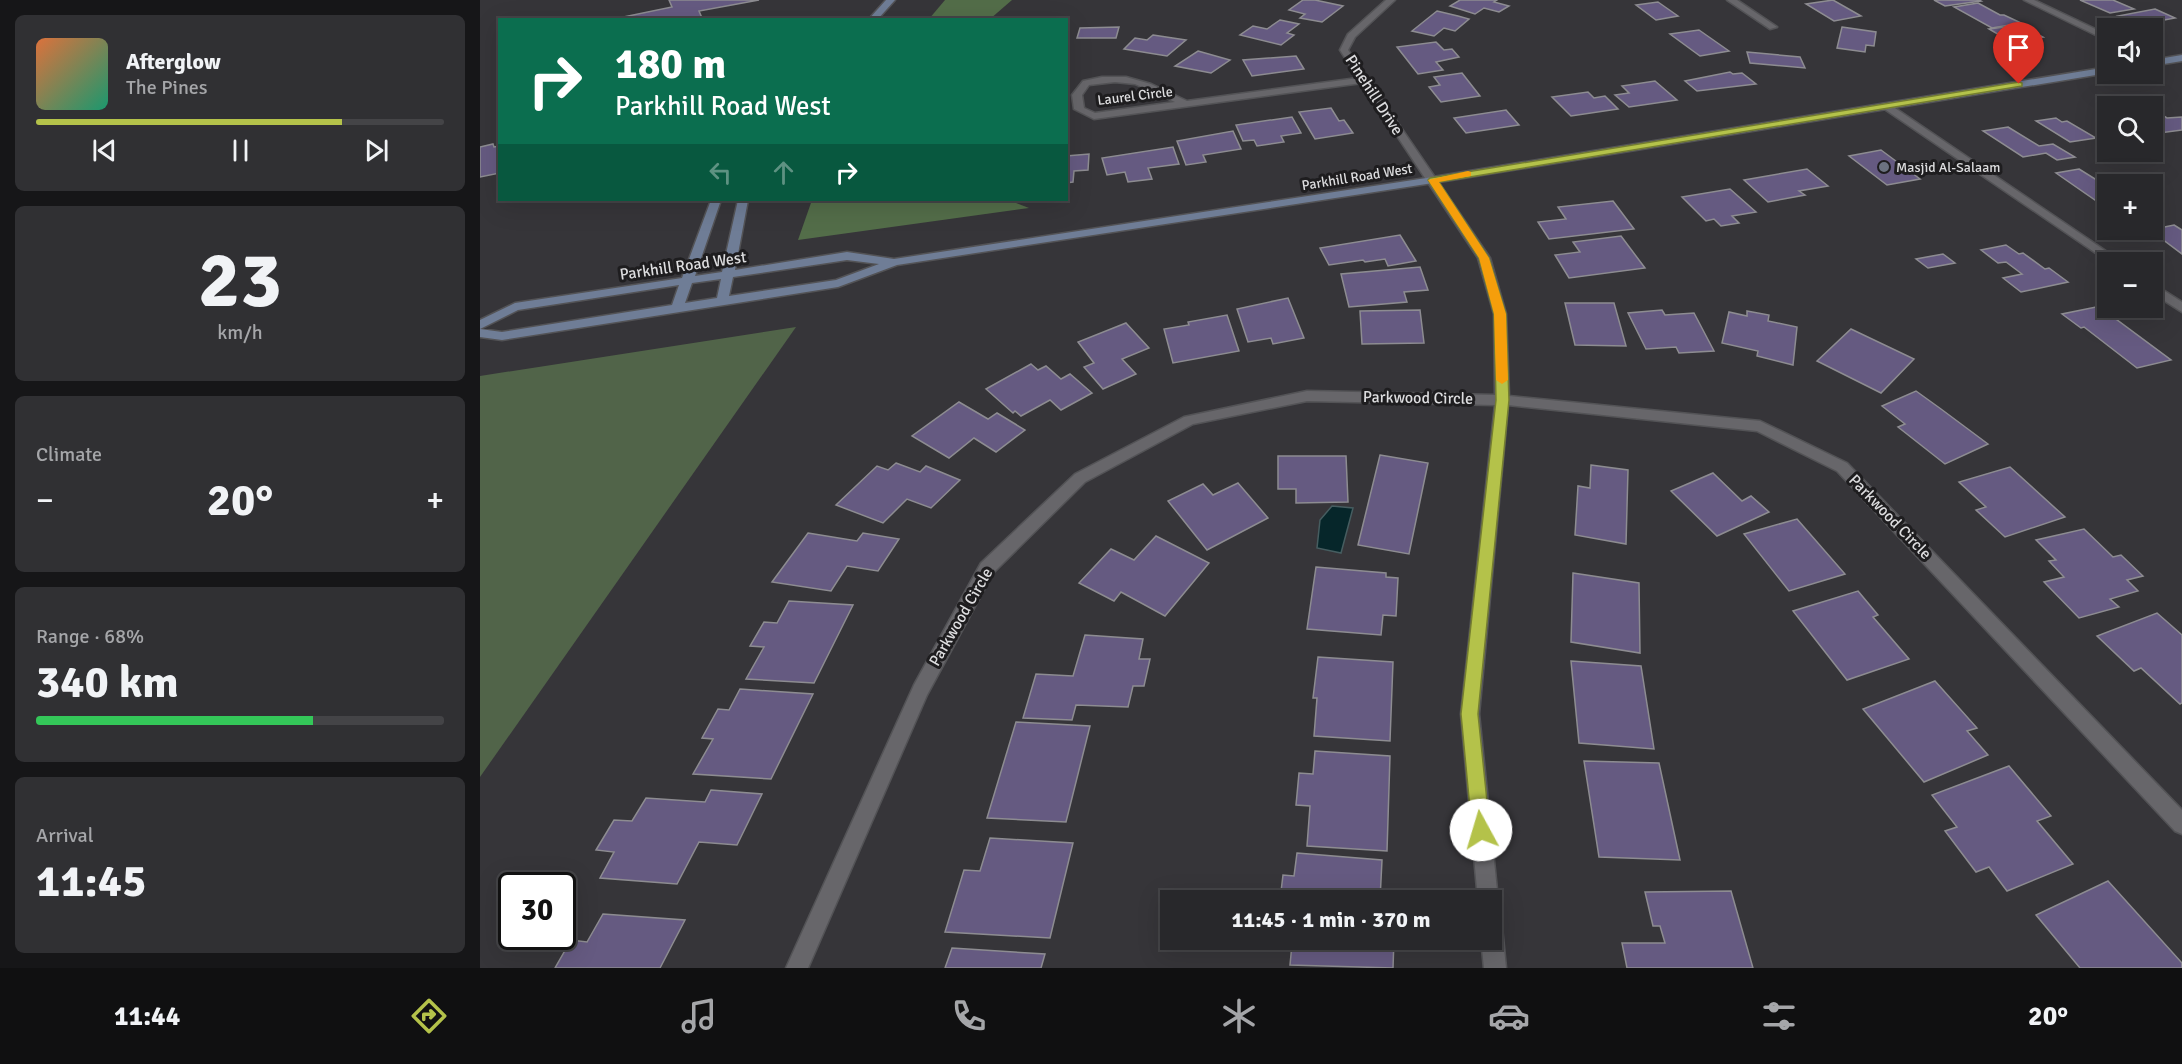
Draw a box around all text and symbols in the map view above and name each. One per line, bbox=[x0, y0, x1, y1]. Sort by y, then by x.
map controls bbox=[2097, 18, 2163, 318]
button: sound bbox=[2097, 18, 2163, 84]
pin bbox=[1993, 22, 2044, 84]
icon: arrive bbox=[2002, 31, 2035, 64]
text: 180 m bbox=[615, 39, 726, 90]
icon: right bbox=[516, 42, 594, 120]
text: Afterglow bbox=[126, 48, 221, 75]
street label: Pinehill Drive bbox=[1341, 51, 1407, 139]
text: The Pines bbox=[126, 75, 208, 100]
street label: Laurel Circle bbox=[1096, 83, 1174, 109]
text: Parkhill Road West bbox=[615, 90, 831, 123]
button: search bbox=[2097, 96, 2163, 162]
icon: previous bbox=[88, 134, 121, 167]
icon: pause bbox=[224, 134, 257, 167]
icon: next bbox=[360, 134, 393, 167]
icon: left bbox=[704, 156, 737, 189]
icon: ahead bbox=[767, 156, 800, 189]
icon: right bbox=[830, 156, 863, 189]
place label: Masjid Al-Salaam bbox=[1896, 159, 2000, 176]
street label: Parkhill Road West bbox=[1300, 160, 1414, 194]
marker: Masjid Al-Salaam bbox=[1877, 160, 1891, 174]
button: + bbox=[2097, 174, 2163, 240]
text: 23 bbox=[198, 233, 282, 329]
street label: Parkhill Road West bbox=[618, 247, 748, 285]
button: − bbox=[2097, 252, 2163, 318]
text: km/h bbox=[217, 320, 263, 345]
street label: Parkwood Circle bbox=[1363, 387, 1473, 409]
text: Climate bbox=[36, 442, 102, 467]
street label: Parkwood Circle bbox=[1844, 470, 1936, 564]
text: 20° bbox=[207, 473, 273, 528]
text: − bbox=[36, 480, 54, 521]
text: + bbox=[426, 480, 444, 521]
street label: Parkwood Circle bbox=[925, 564, 997, 670]
text: Range · 68% bbox=[36, 624, 144, 649]
text: 340 km bbox=[36, 655, 179, 710]
position arrow bbox=[1449, 798, 1513, 862]
text: Arrival bbox=[36, 823, 94, 848]
text: 11:45 bbox=[36, 854, 146, 909]
speed limit sign: 30 bbox=[498, 872, 576, 950]
text: 11:45 · 1 min · 370 m bbox=[1231, 906, 1431, 933]
icon: directions bbox=[408, 995, 450, 1037]
icon: music bbox=[678, 995, 720, 1037]
icon: phone bbox=[948, 995, 990, 1037]
icon: climate bbox=[1218, 995, 1260, 1037]
icon: car bbox=[1488, 995, 1530, 1037]
icon: filters bbox=[1758, 995, 1800, 1037]
text: 11:44 bbox=[114, 1000, 180, 1033]
text: 20° bbox=[2028, 1000, 2068, 1033]

